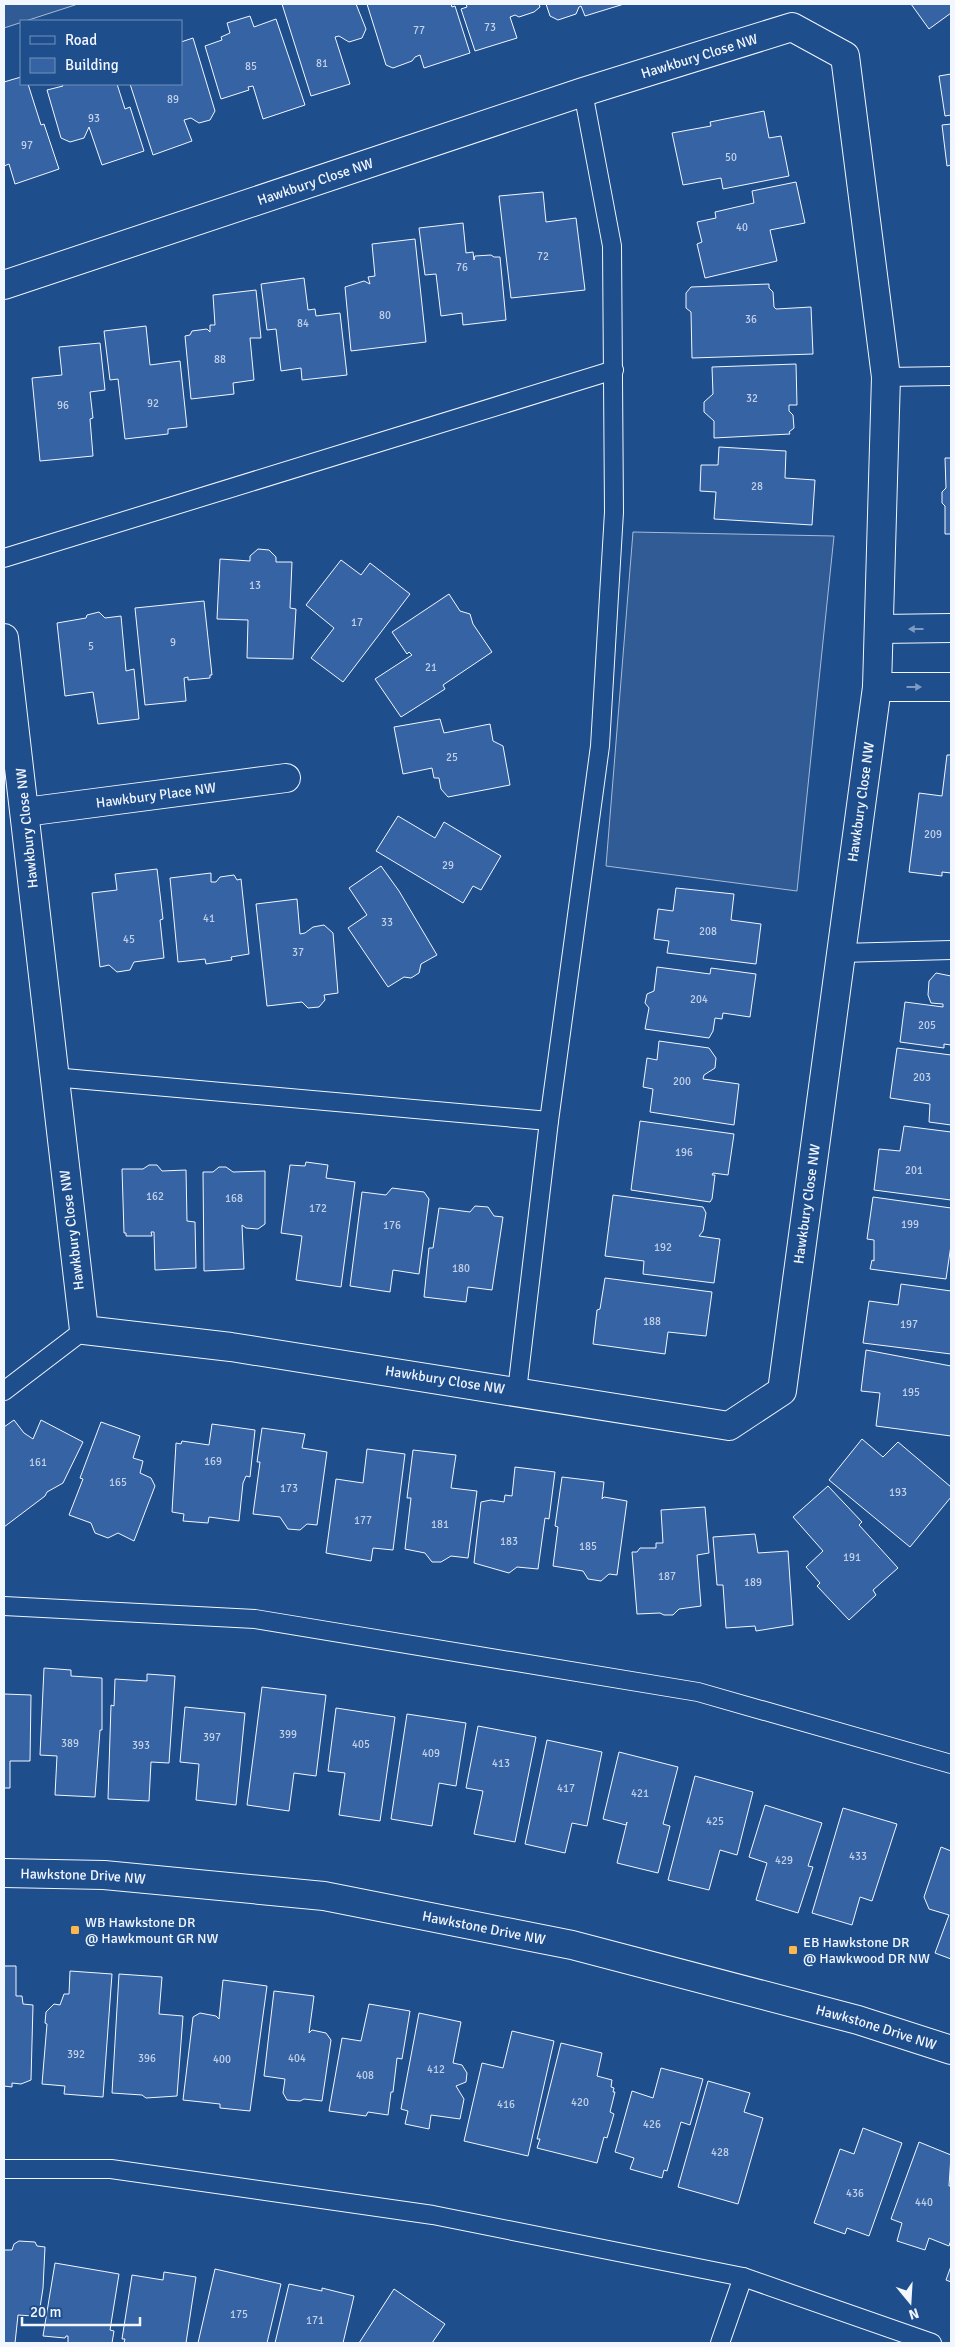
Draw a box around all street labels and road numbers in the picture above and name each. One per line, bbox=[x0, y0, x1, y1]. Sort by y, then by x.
street label: Hawkbury Close NW bbox=[639, 30, 760, 82]
street label: Hawkbury Close NW bbox=[255, 154, 375, 208]
street label: Hawkbury Close NW bbox=[844, 741, 878, 863]
street label: Hawkbury Close NW bbox=[12, 767, 42, 889]
street label: Hawkbury Place NW bbox=[95, 779, 217, 811]
street label: Hawkbury Close NW bbox=[790, 1143, 824, 1265]
street label: Hawkbury Close NW bbox=[56, 1169, 88, 1291]
street label: Hawkbury Close NW bbox=[384, 1362, 506, 1398]
street label: Hawkstone Drive NW bbox=[20, 1865, 146, 1887]
street label: Hawkstone Drive NW bbox=[421, 1907, 547, 1948]
street label: Hawkstone Drive NW bbox=[814, 2001, 939, 2053]

